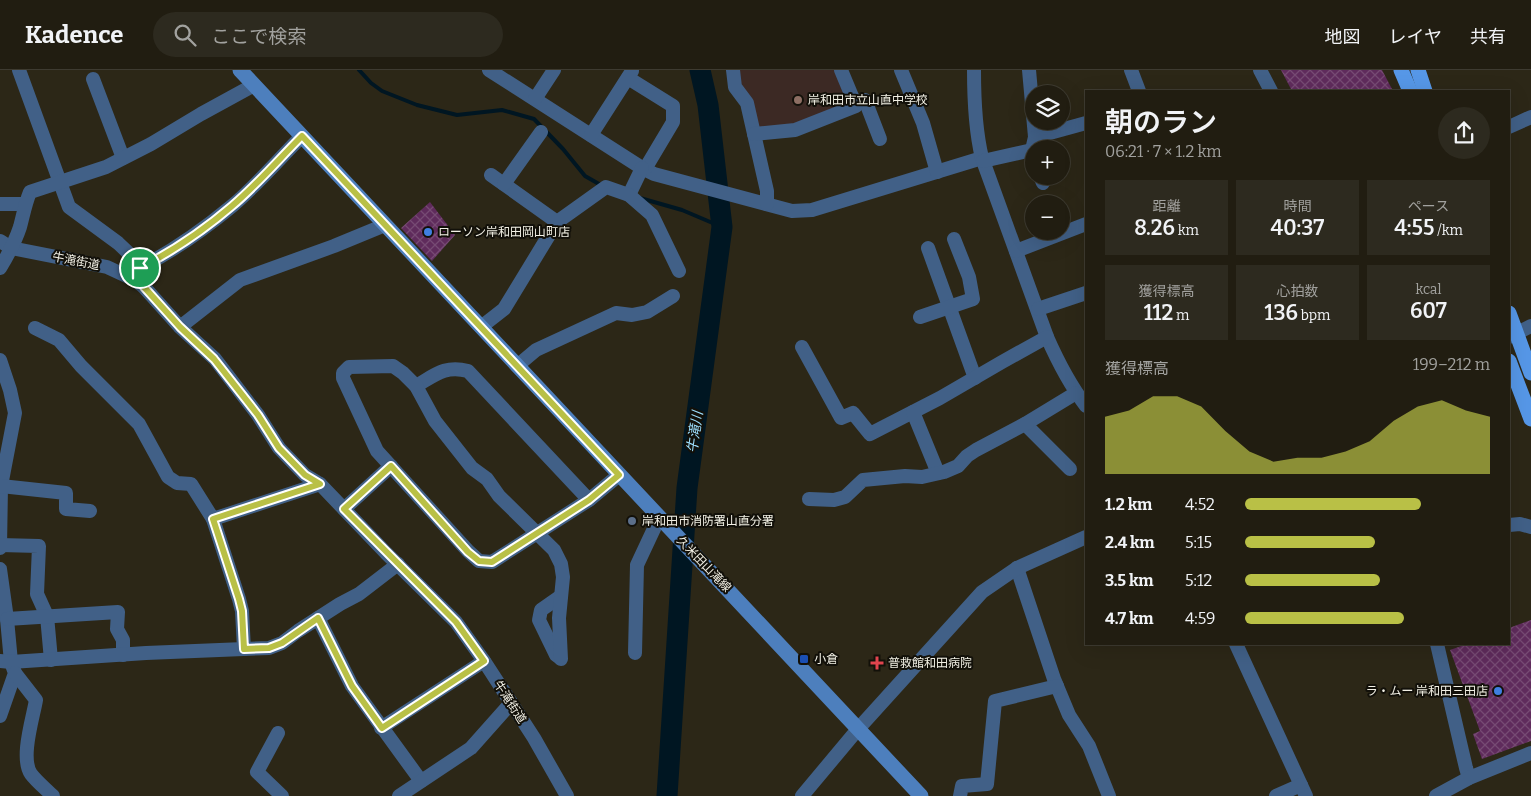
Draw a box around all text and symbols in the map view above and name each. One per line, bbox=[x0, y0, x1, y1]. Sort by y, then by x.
search box bbox=[153, 12, 503, 57]
text: Kadence bbox=[25, 21, 123, 49]
icon: search bbox=[171, 21, 199, 49]
text: ここで検索 bbox=[211, 25, 306, 48]
text: 地図 bbox=[1325, 26, 1361, 48]
text: レイヤ bbox=[1389, 26, 1442, 48]
text: 共有 bbox=[1470, 26, 1506, 48]
map controls bbox=[1025, 85, 1070, 240]
button: layers bbox=[1025, 85, 1070, 130]
place label: 岸和田市立山直中学校 bbox=[808, 93, 928, 107]
marker: 岸和田市立山直中学校 bbox=[792, 94, 804, 106]
text: 朝のラン bbox=[1105, 106, 1217, 139]
button: share bbox=[1438, 107, 1490, 159]
button: + bbox=[1025, 140, 1070, 185]
text: 06:21 · 7 × 1.2 km bbox=[1105, 142, 1222, 161]
button: − bbox=[1025, 195, 1070, 240]
text: 距離 bbox=[1153, 198, 1181, 215]
text: 時間 bbox=[1284, 198, 1312, 215]
text: ペース bbox=[1408, 198, 1449, 215]
text: 8.26 bbox=[1134, 215, 1175, 241]
text: 40:37 bbox=[1271, 215, 1324, 241]
text: 4:55 bbox=[1394, 215, 1434, 241]
text: km bbox=[1175, 222, 1199, 239]
text: /km bbox=[1434, 222, 1463, 239]
place label: ローソン岸和田岡山町店 bbox=[438, 225, 570, 239]
marker: ローソン岸和田岡山町店 bbox=[422, 226, 434, 238]
pin bbox=[119, 247, 161, 289]
street label: 牛滝街道 bbox=[51, 250, 101, 272]
icon: arrive bbox=[126, 254, 154, 282]
text: kcal bbox=[1415, 281, 1442, 298]
text: 獲得標高 bbox=[1139, 283, 1195, 300]
text: 心拍数 bbox=[1277, 283, 1319, 300]
text: 607 bbox=[1410, 298, 1447, 324]
text: 112 bbox=[1144, 300, 1173, 326]
text: 136 bbox=[1265, 300, 1298, 326]
text: m bbox=[1173, 307, 1189, 324]
text: bpm bbox=[1298, 307, 1330, 324]
text: 199–212 m bbox=[1413, 355, 1490, 374]
text: 獲得標高 bbox=[1105, 359, 1169, 378]
water label: 牛滝川 bbox=[684, 408, 707, 454]
text: 1.2 km bbox=[1105, 495, 1152, 514]
text: 4:52 bbox=[1185, 495, 1215, 514]
place label: 岸和田市消防署山直分署 bbox=[642, 514, 774, 528]
marker: 岸和田市消防署山直分署 bbox=[626, 515, 638, 527]
street label: 久米田山滝線 bbox=[674, 533, 734, 595]
text: 2.4 km bbox=[1105, 533, 1155, 552]
text: 5:15 bbox=[1185, 533, 1212, 552]
text: 3.5 km bbox=[1105, 571, 1154, 590]
text: 5:12 bbox=[1185, 571, 1212, 590]
text: 4.7 km bbox=[1105, 609, 1154, 628]
text: 4:59 bbox=[1185, 609, 1215, 628]
place label: 小倉 bbox=[814, 652, 838, 666]
marker: 小倉 bbox=[798, 653, 810, 665]
marker: 普救館和田病院 bbox=[870, 656, 884, 670]
place label: 普救館和田病院 bbox=[888, 656, 972, 670]
street label: 牛滝街道 bbox=[491, 678, 529, 726]
place label: ラ・ムー 岸和田三田店 bbox=[1366, 684, 1488, 698]
marker: ラ・ムー 岸和田三田店 bbox=[1492, 685, 1504, 697]

